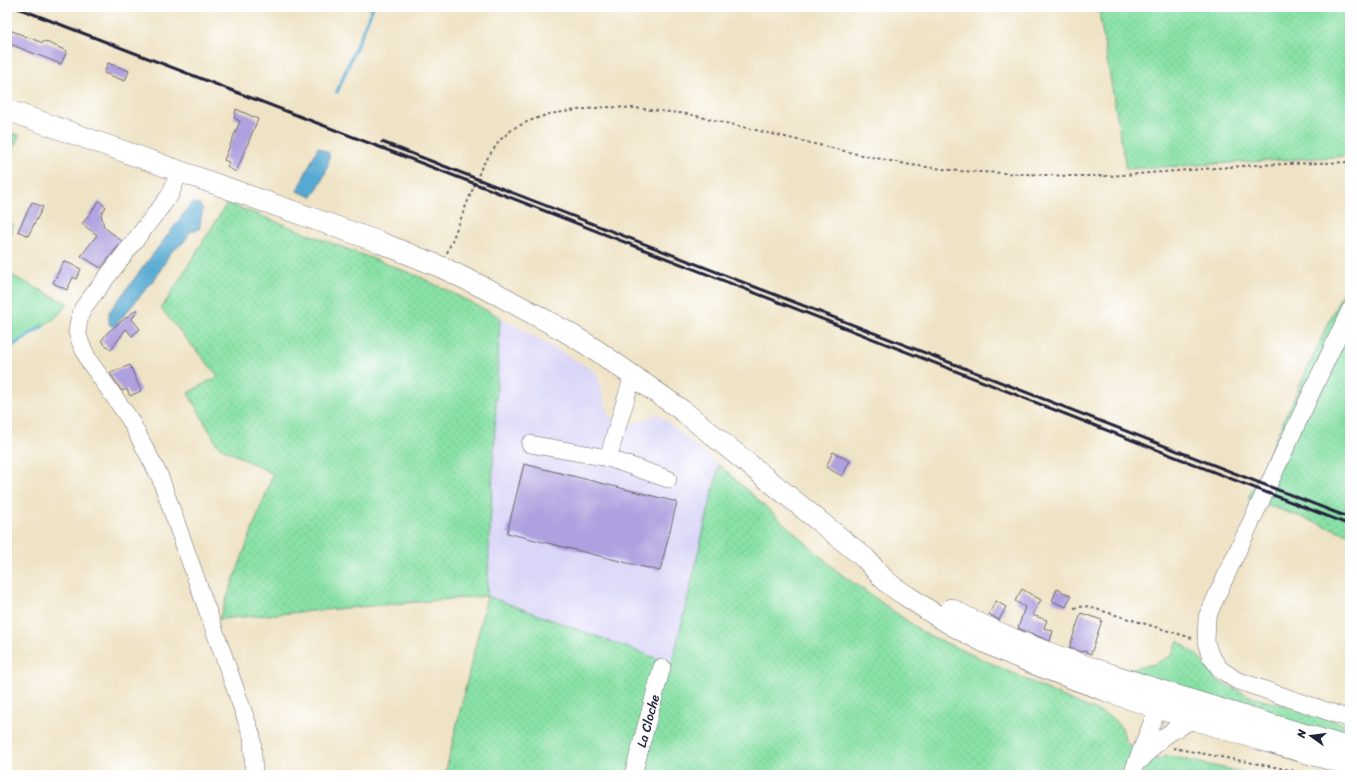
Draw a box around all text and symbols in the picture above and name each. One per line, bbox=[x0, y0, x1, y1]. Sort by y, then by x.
street label: La Cloche bbox=[630, 692, 666, 750]
north arrow bbox=[1291, 716, 1331, 756]
text: N bbox=[1291, 727, 1312, 741]

